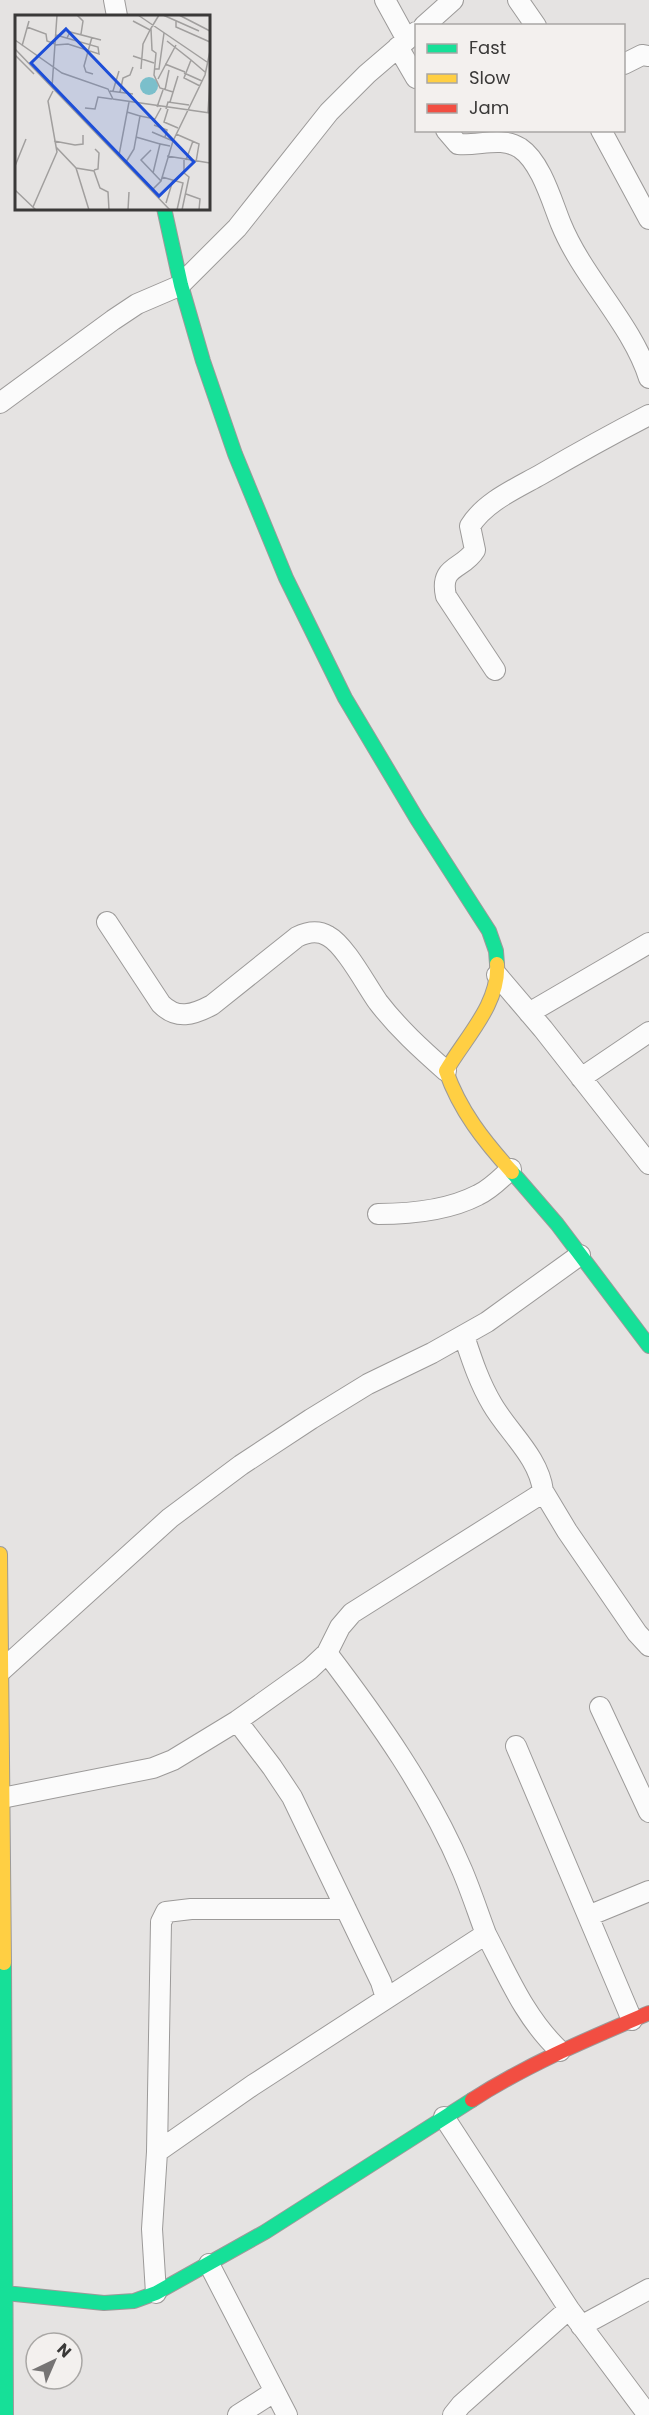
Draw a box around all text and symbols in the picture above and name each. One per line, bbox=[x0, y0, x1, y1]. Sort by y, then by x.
inset map bbox=[15, 15, 210, 210]
legend bbox=[415, 24, 625, 132]
text: Fast bbox=[469, 35, 506, 60]
text: Slow bbox=[469, 65, 511, 90]
text: Jam bbox=[469, 95, 509, 120]
north arrow bbox=[24, 2331, 84, 2391]
text: N bbox=[52, 2338, 76, 2363]

